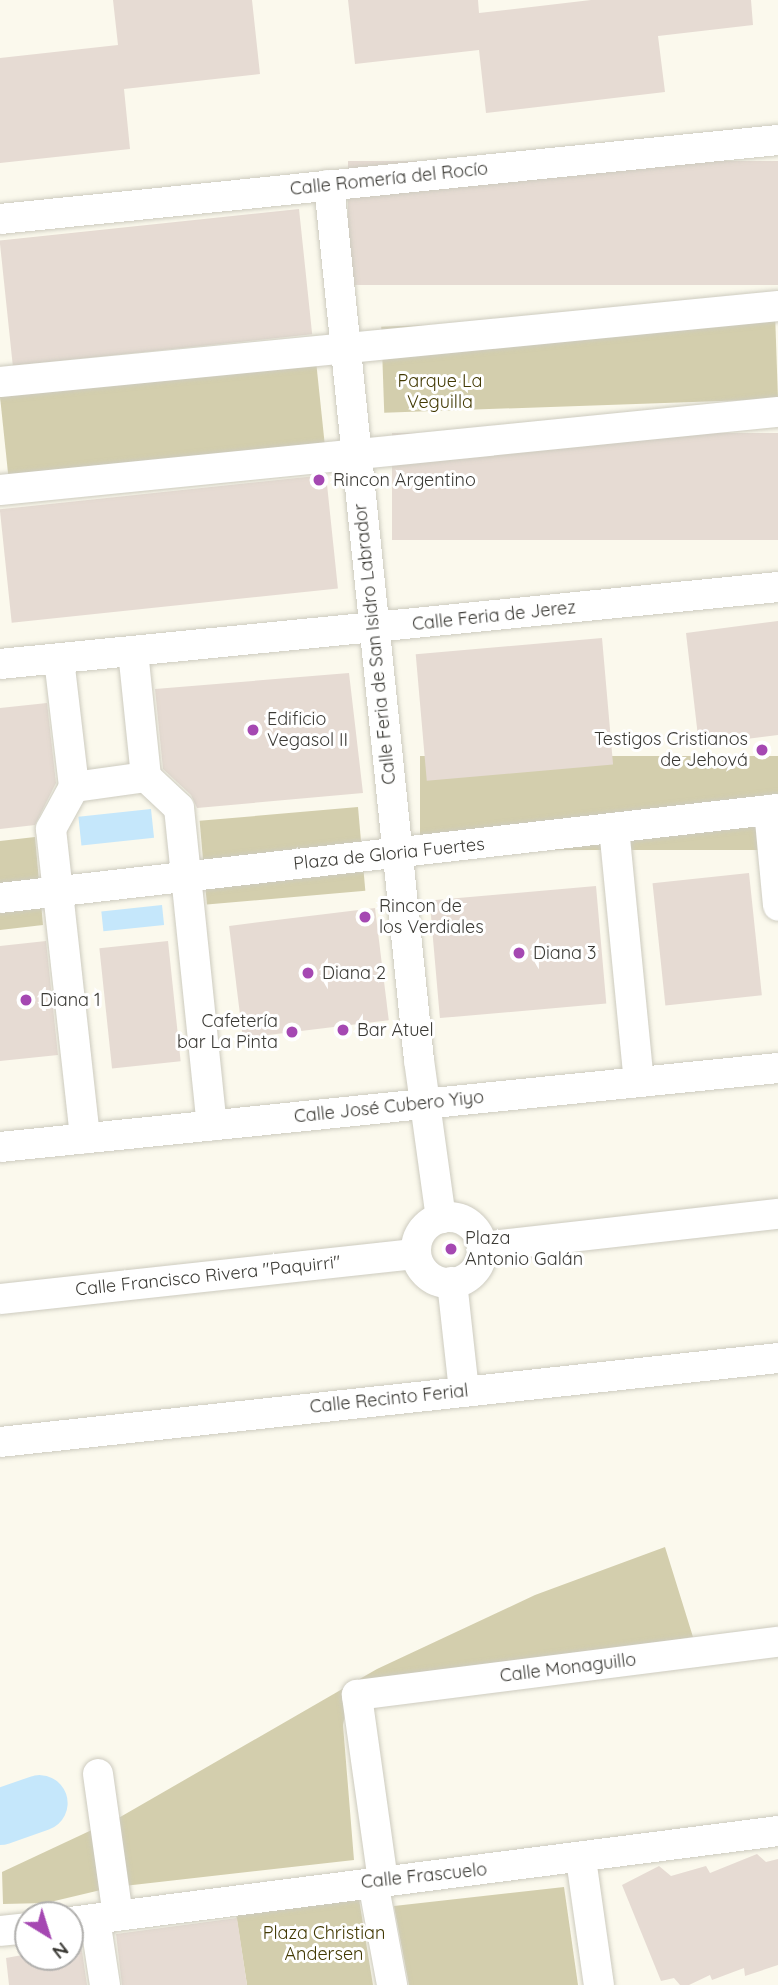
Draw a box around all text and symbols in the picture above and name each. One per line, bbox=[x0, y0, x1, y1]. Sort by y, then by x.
street label: Calle Romería del Rocío bbox=[289, 158, 489, 200]
park label: Parque La Veguilla bbox=[398, 371, 482, 414]
place label: Rincon Argentino bbox=[333, 469, 476, 491]
marker: Rincon Argentino bbox=[311, 472, 327, 488]
street label: Calle Feria de San Isidro Labrador bbox=[349, 502, 401, 786]
street label: Calle Feria de Jerez bbox=[411, 597, 577, 635]
place label: Edificio Vegasol II bbox=[267, 709, 348, 752]
marker: Edificio Vegasol II bbox=[245, 722, 261, 738]
place label: Testigos Cristianos de Jehová bbox=[594, 729, 748, 772]
marker: Testigos Cristianos de Jehová bbox=[754, 742, 770, 758]
street label: Plaza de Gloria Fuertes bbox=[292, 833, 486, 875]
place label: Rincon de los Verdiales bbox=[379, 896, 484, 939]
marker: Rincon de los Verdiales bbox=[357, 909, 373, 925]
place label: Diana 3 bbox=[533, 942, 596, 964]
marker: Diana 3 bbox=[511, 945, 527, 961]
place label: Diana 2 bbox=[322, 962, 386, 984]
marker: Diana 2 bbox=[300, 965, 316, 981]
place label: Diana 1 bbox=[40, 989, 101, 1011]
marker: Diana 1 bbox=[18, 992, 34, 1008]
place label: Cafetería bar La Pinta bbox=[177, 1011, 278, 1054]
place label: Bar Atuel bbox=[357, 1019, 434, 1041]
marker: Bar Atuel bbox=[335, 1022, 351, 1038]
marker: Cafetería bar La Pinta bbox=[284, 1024, 300, 1040]
street label: Calle José Cubero Yiyo bbox=[293, 1086, 485, 1128]
place label: Plaza Antonio Galán bbox=[465, 1228, 583, 1270]
marker: Plaza Antonio Galán bbox=[443, 1241, 459, 1257]
street label: Calle Francisco Rivera "Paquirri" bbox=[74, 1251, 342, 1301]
street label: Calle Recinto Ferial bbox=[309, 1380, 469, 1418]
street label: Calle Monaguillo bbox=[499, 1649, 637, 1687]
street label: Calle Frascuelo bbox=[360, 1859, 488, 1893]
north arrow bbox=[14, 1901, 84, 1971]
park label: Plaza Christian Andersen bbox=[263, 1923, 385, 1966]
text: N bbox=[48, 1937, 74, 1965]

